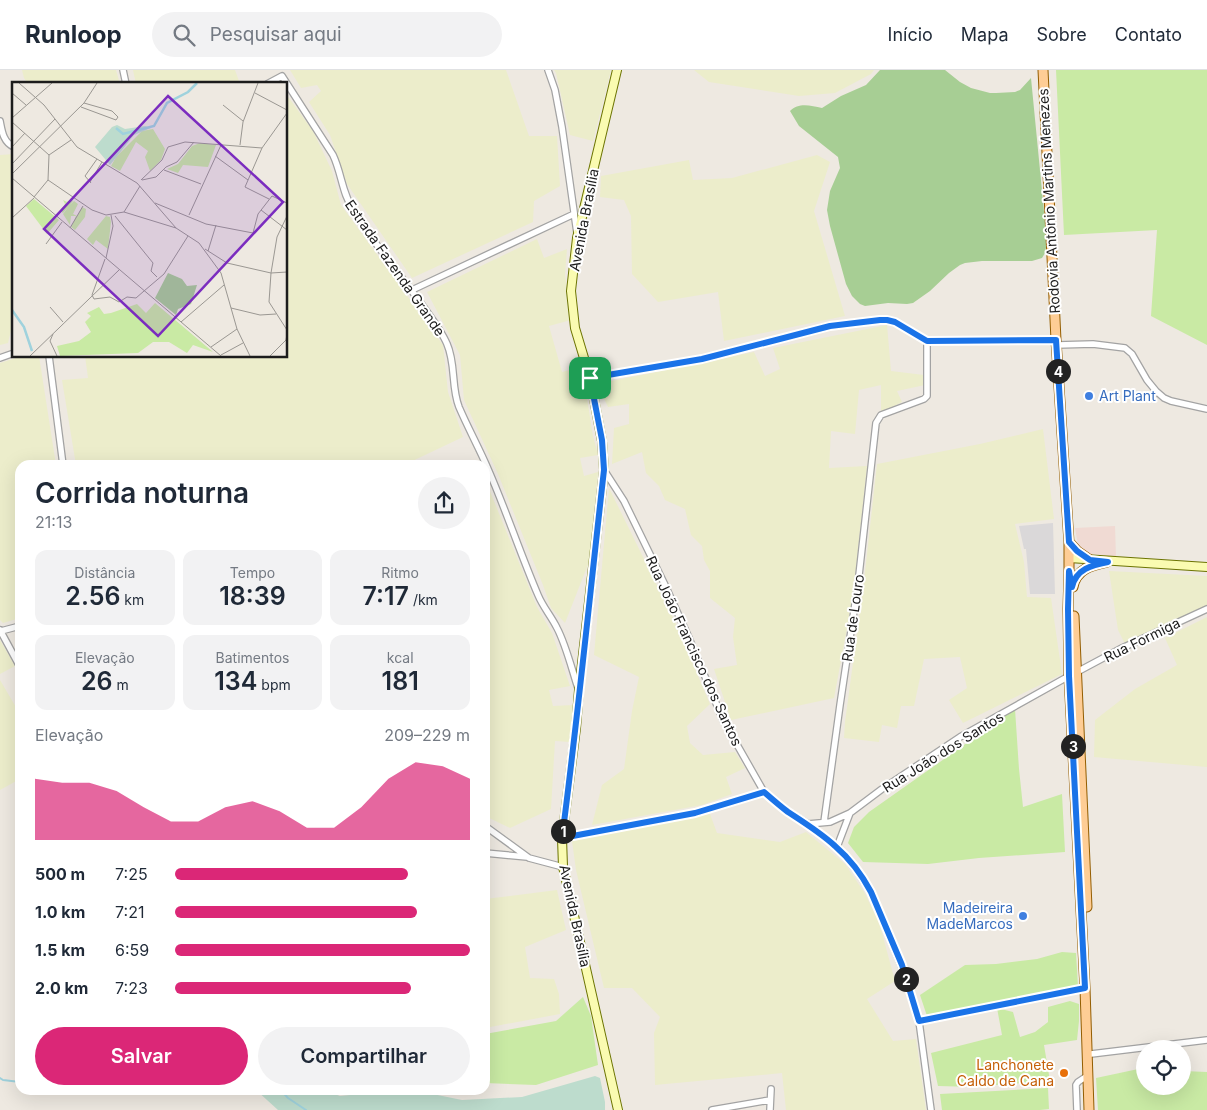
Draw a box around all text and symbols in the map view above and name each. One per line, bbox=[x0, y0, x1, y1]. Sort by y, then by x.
search box bbox=[152, 12, 502, 57]
text: Runloop bbox=[25, 20, 122, 49]
icon: search bbox=[170, 21, 198, 49]
text: Pesquisar aqui bbox=[210, 23, 342, 46]
text: Início bbox=[888, 24, 933, 45]
text: Mapa bbox=[961, 24, 1008, 45]
text: Sobre bbox=[1036, 24, 1087, 45]
text: Contato bbox=[1115, 24, 1182, 45]
inset map bbox=[12, 82, 288, 358]
street label: Rodovia Antônio Martins Menezes bbox=[1034, 88, 1063, 314]
street label: Avenida Brasília bbox=[565, 167, 602, 273]
street label: Estrada Fazenda Grande bbox=[342, 196, 449, 339]
pin bbox=[569, 357, 611, 399]
pin: 4 bbox=[1046, 358, 1070, 384]
text: 4 bbox=[1054, 363, 1063, 380]
icon: arrive bbox=[576, 364, 604, 392]
place label: Art Plant bbox=[1099, 387, 1156, 404]
marker: Art Plant bbox=[1083, 390, 1095, 402]
text: Corrida noturna bbox=[35, 476, 249, 510]
button: share bbox=[418, 477, 470, 529]
text: 21:13 bbox=[35, 512, 72, 532]
street label: Rua João Francisco dos Santos bbox=[643, 553, 746, 749]
text: Distância bbox=[74, 564, 135, 581]
text: Tempo bbox=[230, 564, 275, 581]
text: Ritmo bbox=[381, 564, 419, 581]
street label: Rua de Louro bbox=[838, 573, 867, 663]
text: 2.56 bbox=[65, 581, 120, 611]
text: 18:39 bbox=[219, 581, 286, 611]
text: 7:17 bbox=[362, 581, 409, 611]
text: km bbox=[120, 591, 144, 608]
text: /km bbox=[409, 591, 438, 608]
street label: Rua Formiga bbox=[1101, 614, 1183, 665]
text: Elevação bbox=[75, 649, 135, 666]
text: Batimentos bbox=[216, 649, 289, 666]
text: kcal bbox=[387, 649, 414, 666]
text: 26 bbox=[81, 666, 113, 696]
text: 134 bbox=[214, 666, 257, 696]
text: 181 bbox=[382, 666, 419, 696]
text: m bbox=[113, 676, 129, 693]
text: bpm bbox=[257, 676, 291, 693]
street label: Rua João dos Santos bbox=[879, 707, 1006, 796]
text: Elevação bbox=[35, 725, 103, 745]
text: 209–229 m bbox=[384, 725, 470, 745]
pin: 3 bbox=[1060, 734, 1086, 758]
text: 3 bbox=[1069, 738, 1078, 755]
pin: 1 bbox=[550, 818, 576, 844]
text: 1 bbox=[560, 823, 567, 840]
street label: Avenida Brasília bbox=[556, 863, 595, 969]
text: 500 m bbox=[35, 864, 85, 884]
text: 7:25 bbox=[115, 864, 148, 884]
place label: Madeireira MadeMarcos bbox=[926, 899, 1013, 932]
text: 1.0 km bbox=[35, 902, 85, 922]
text: 7:21 bbox=[115, 902, 144, 922]
marker: Madeireira MadeMarcos bbox=[1017, 910, 1029, 922]
text: 1.5 km bbox=[35, 940, 85, 960]
text: 6:59 bbox=[115, 940, 149, 960]
pin: 2 bbox=[894, 966, 918, 992]
text: 2 bbox=[902, 971, 911, 988]
text: 2.0 km bbox=[35, 978, 88, 998]
text: 7:23 bbox=[115, 978, 148, 998]
button: Salvar bbox=[35, 1027, 248, 1085]
button: Compartilhar bbox=[258, 1027, 470, 1085]
map controls bbox=[1136, 1040, 1191, 1095]
button: locate bbox=[1136, 1040, 1191, 1095]
place label: Lanchonete Caldo de Cana bbox=[957, 1056, 1054, 1089]
marker: Lanchonete Caldo de Cana bbox=[1058, 1067, 1070, 1079]

